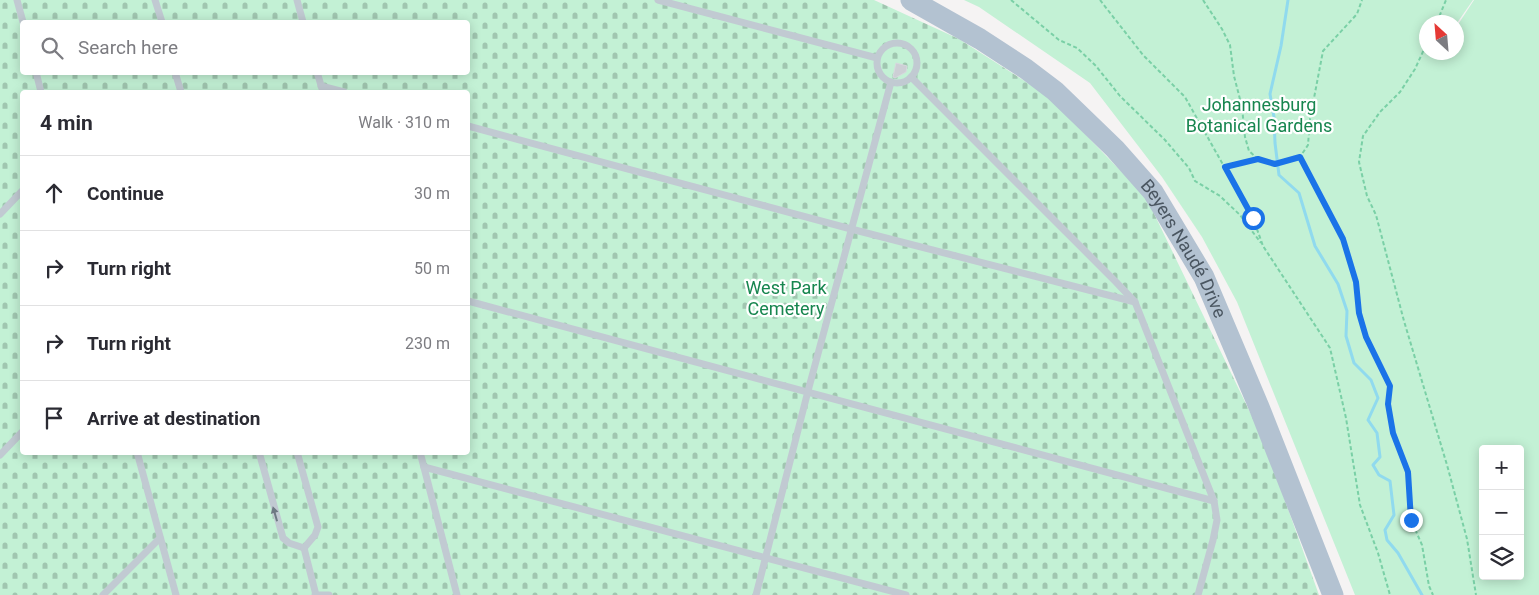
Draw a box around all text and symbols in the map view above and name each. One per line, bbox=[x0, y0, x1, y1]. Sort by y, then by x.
north arrow bbox=[1419, 15, 1464, 60]
search box bbox=[20, 20, 470, 75]
icon: search bbox=[38, 34, 66, 62]
text: Search here bbox=[78, 36, 178, 59]
park label: Johannesburg Botanical Gardens bbox=[1186, 94, 1332, 136]
text: 4 min bbox=[40, 111, 93, 135]
text: Walk · 310 m bbox=[358, 113, 450, 132]
street label: Beyers Naudé Drive bbox=[1137, 175, 1231, 321]
icon: ahead bbox=[40, 179, 68, 207]
text: Continue bbox=[87, 182, 164, 205]
text: 30 m bbox=[414, 184, 450, 203]
route start bbox=[1242, 207, 1265, 230]
icon: right bbox=[40, 254, 68, 282]
text: Turn right bbox=[87, 257, 171, 280]
text: 50 m bbox=[414, 259, 450, 278]
park label: West Park Cemetery bbox=[745, 277, 827, 319]
icon: right bbox=[40, 329, 68, 357]
text: Turn right bbox=[87, 332, 171, 355]
text: 230 m bbox=[405, 334, 450, 353]
icon: arrive bbox=[40, 404, 68, 432]
text: Arrive at destination bbox=[87, 407, 260, 430]
map controls bbox=[1479, 445, 1524, 580]
button: + bbox=[1479, 445, 1524, 490]
button: − bbox=[1479, 490, 1524, 535]
one-way arrow bbox=[271, 506, 279, 521]
route end bbox=[1400, 509, 1423, 532]
button: layers bbox=[1479, 535, 1524, 580]

